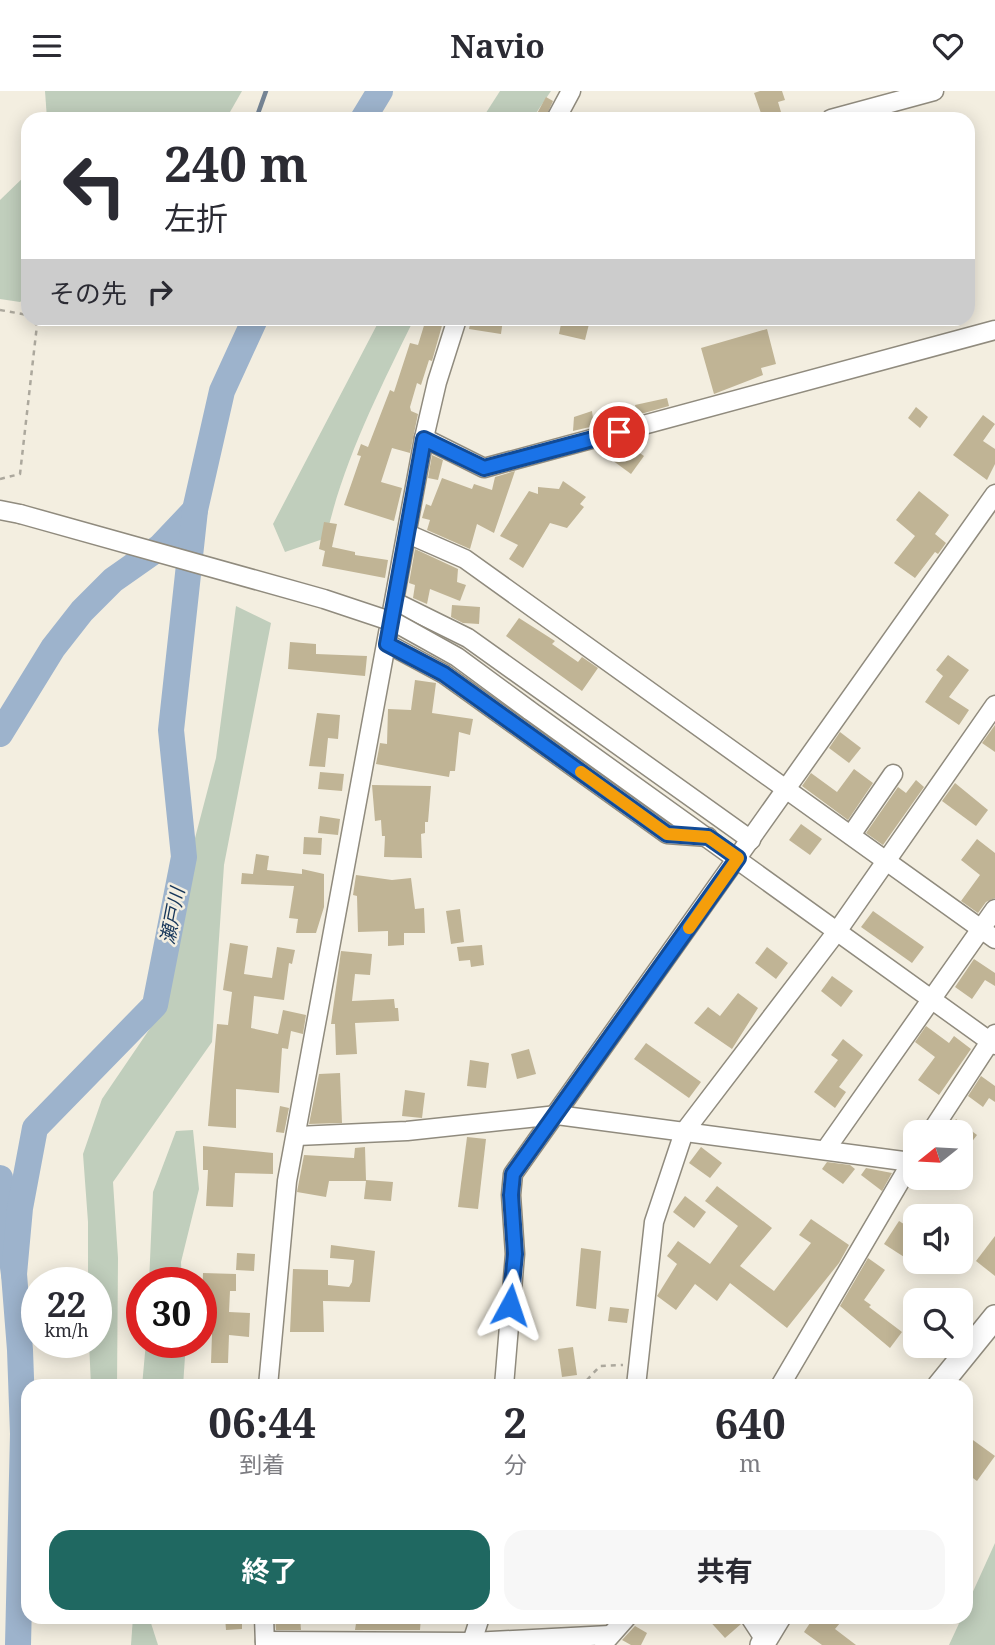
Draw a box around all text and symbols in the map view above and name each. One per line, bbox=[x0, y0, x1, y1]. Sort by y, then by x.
text: Navio bbox=[450, 24, 545, 67]
icon: menu bbox=[28, 27, 66, 65]
icon: heart bbox=[929, 27, 967, 65]
text: 240 m bbox=[164, 130, 308, 196]
icon: left bbox=[49, 140, 140, 231]
text: 左折 bbox=[164, 196, 228, 239]
icon: right bbox=[141, 273, 179, 311]
text: その先 bbox=[49, 275, 127, 311]
pin bbox=[589, 402, 649, 462]
icon: arrive bbox=[600, 413, 638, 451]
water label: 瀬戸川 bbox=[154, 884, 191, 946]
north arrow bbox=[903, 1120, 973, 1190]
map controls bbox=[903, 1120, 973, 1358]
button: sound bbox=[903, 1204, 973, 1274]
speed limit sign: 30 bbox=[126, 1267, 217, 1358]
position arrow bbox=[473, 1268, 547, 1342]
text: 22 bbox=[47, 1280, 86, 1327]
button: search bbox=[903, 1288, 973, 1358]
text: km/h bbox=[44, 1318, 89, 1342]
text: 06:44 bbox=[208, 1393, 316, 1450]
text: 2 bbox=[503, 1393, 527, 1450]
text: 640 bbox=[714, 1394, 786, 1451]
text: m bbox=[739, 1447, 761, 1479]
text: 到着 bbox=[239, 1448, 285, 1480]
text: 分 bbox=[504, 1448, 527, 1480]
button: 終了 bbox=[49, 1530, 490, 1610]
button: 共有 bbox=[504, 1530, 945, 1610]

